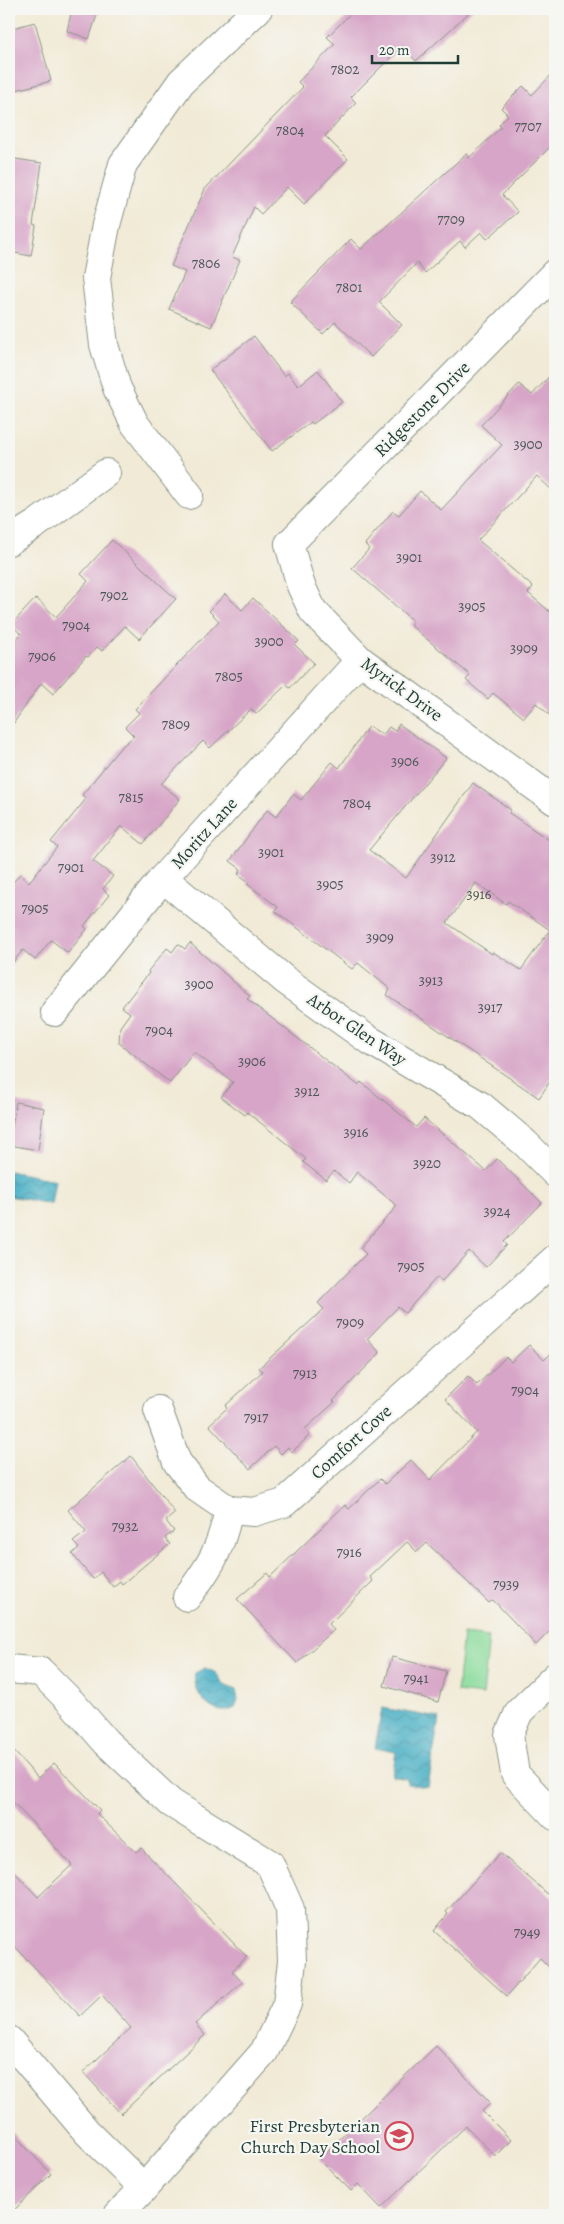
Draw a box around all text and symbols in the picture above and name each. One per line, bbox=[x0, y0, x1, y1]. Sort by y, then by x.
scale bar bbox=[372, 32, 458, 64]
text: 20 m bbox=[379, 40, 410, 60]
house number: 7802 bbox=[331, 59, 359, 79]
house number: 7707 bbox=[515, 116, 542, 136]
house number: 7804 bbox=[276, 120, 304, 140]
house number: 7709 bbox=[437, 209, 465, 229]
house number: 7806 bbox=[192, 253, 220, 273]
house number: 7801 bbox=[336, 277, 362, 297]
street label: Ridgestone Drive bbox=[369, 356, 475, 462]
house number: 3900 bbox=[513, 434, 543, 454]
house number: 3901 bbox=[396, 547, 422, 567]
house number: 7902 bbox=[100, 585, 128, 605]
house number: 3905 bbox=[458, 596, 486, 616]
house number: 7904 bbox=[62, 615, 90, 635]
house number: 3900 bbox=[254, 631, 284, 651]
house number: 3909 bbox=[510, 638, 538, 658]
house number: 7906 bbox=[28, 646, 56, 666]
street label: Myrick Drive bbox=[356, 651, 448, 727]
house number: 7805 bbox=[215, 666, 243, 686]
house number: 7809 bbox=[162, 714, 190, 734]
house number: 3906 bbox=[391, 751, 419, 771]
house number: 7815 bbox=[118, 787, 144, 807]
street label: Moritz Lane bbox=[165, 792, 243, 874]
house number: 7804 bbox=[343, 793, 371, 813]
house number: 3901 bbox=[258, 842, 284, 862]
house number: 3912 bbox=[430, 847, 456, 867]
house number: 7901 bbox=[58, 857, 84, 877]
house number: 3905 bbox=[316, 874, 344, 894]
house number: 3916 bbox=[466, 884, 492, 904]
house number: 7905 bbox=[21, 898, 49, 918]
house number: 3909 bbox=[366, 927, 394, 947]
house number: 3913 bbox=[419, 970, 443, 990]
house number: 3900 bbox=[184, 974, 214, 994]
street label: Arbor Glen Way bbox=[302, 986, 412, 1072]
house number: 3917 bbox=[478, 997, 503, 1017]
house number: 7904 bbox=[145, 1020, 173, 1040]
house number: 3906 bbox=[238, 1051, 266, 1071]
house number: 3912 bbox=[294, 1081, 320, 1101]
house number: 3916 bbox=[343, 1122, 369, 1142]
house number: 3920 bbox=[413, 1153, 441, 1173]
house number: 3924 bbox=[484, 1201, 511, 1221]
house number: 7905 bbox=[397, 1256, 425, 1276]
house number: 7909 bbox=[336, 1312, 364, 1332]
house number: 7913 bbox=[293, 1363, 317, 1383]
house number: 7904 bbox=[511, 1380, 539, 1400]
street label: Comfort Cove bbox=[305, 1399, 397, 1485]
house number: 7917 bbox=[244, 1407, 269, 1427]
house number: 7932 bbox=[112, 1516, 138, 1536]
house number: 7916 bbox=[336, 1542, 362, 1562]
house number: 7939 bbox=[493, 1574, 519, 1594]
house number: 7941 bbox=[403, 1668, 429, 1688]
house number: 7949 bbox=[514, 1922, 541, 1942]
place label: First Presbyterian Church Day School bbox=[241, 2114, 381, 2159]
school or university icon: First Presbyterian Church Day School bbox=[384, 2121, 414, 2151]

